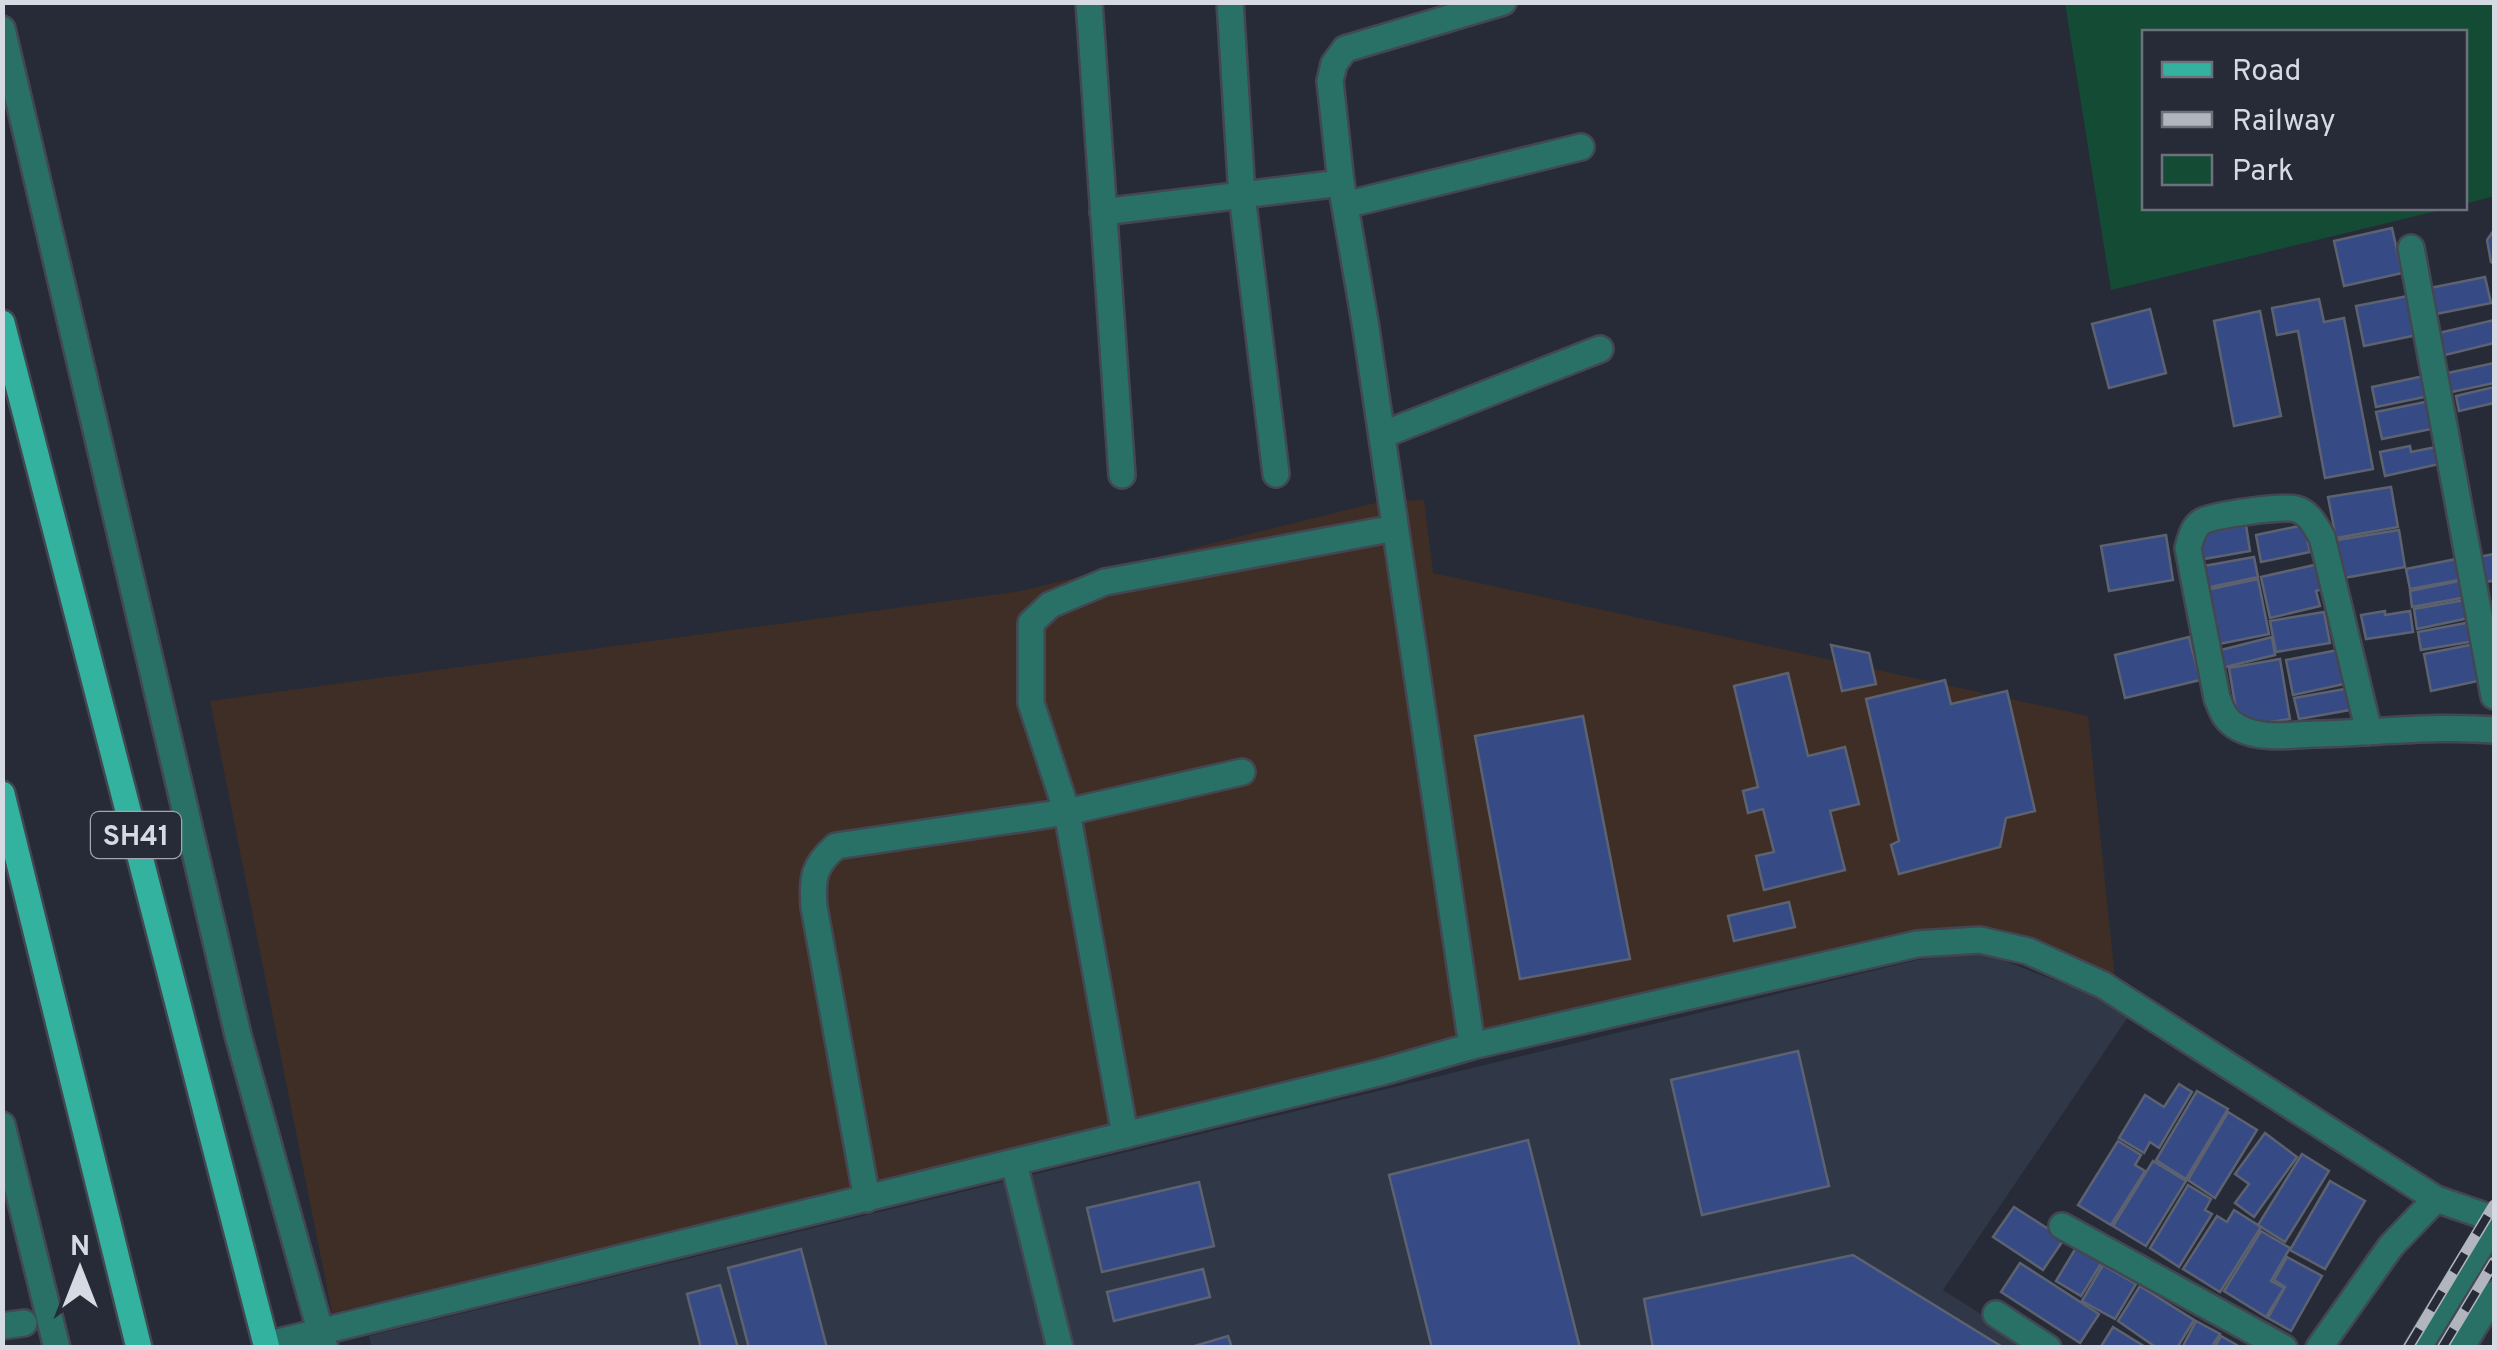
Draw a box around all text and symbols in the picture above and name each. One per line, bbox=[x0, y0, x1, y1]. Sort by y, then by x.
legend bbox=[2142, 30, 2467, 210]
text: Road bbox=[2232, 54, 2301, 91]
text: Railway bbox=[2232, 104, 2336, 141]
text: Park bbox=[2232, 154, 2294, 191]
road number: SH41 bbox=[91, 812, 181, 858]
north arrow bbox=[30, 1220, 130, 1320]
text: N bbox=[70, 1230, 90, 1266]

